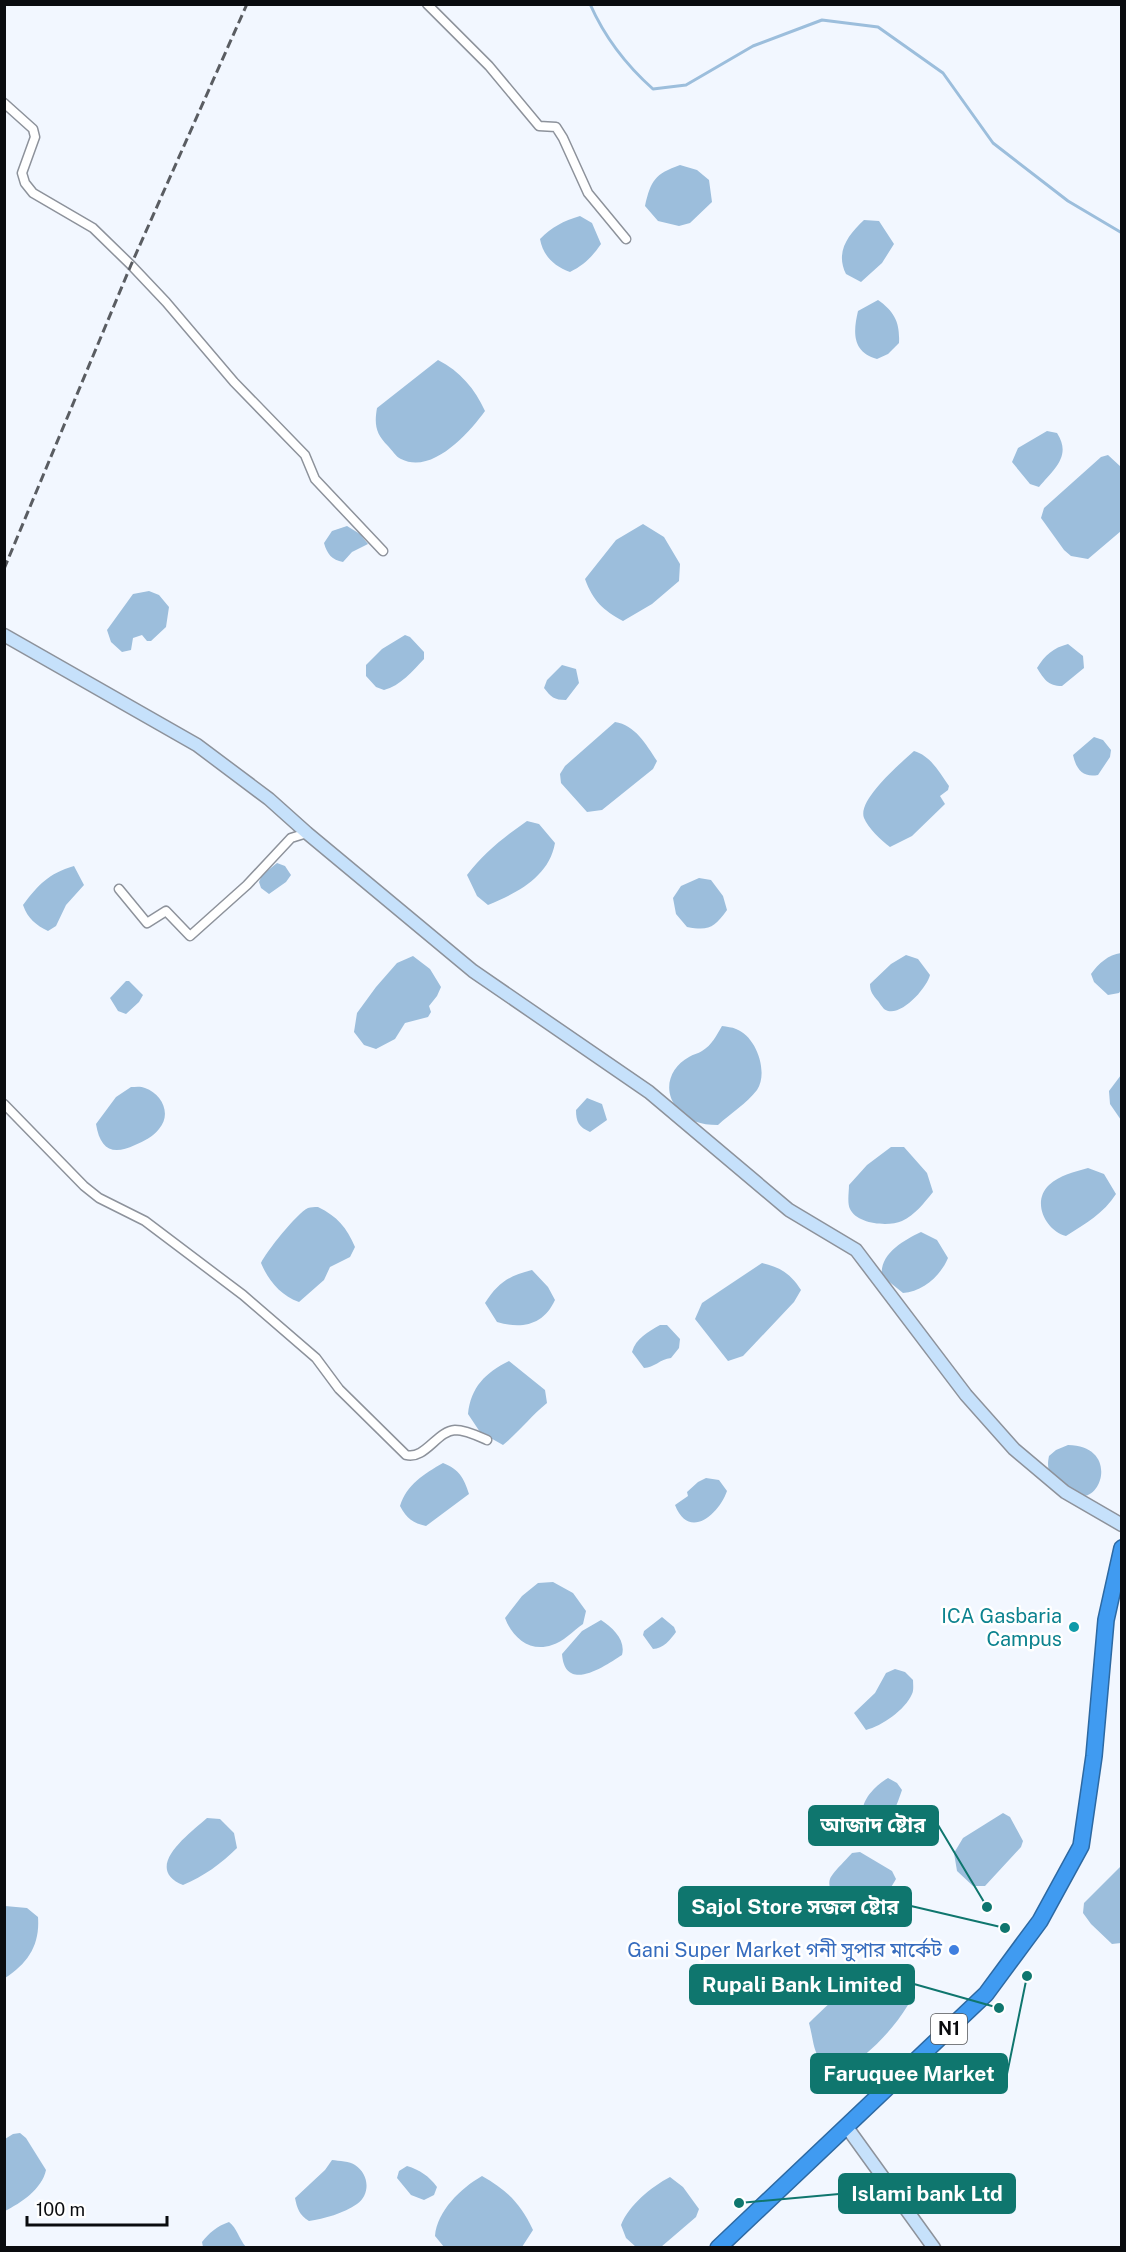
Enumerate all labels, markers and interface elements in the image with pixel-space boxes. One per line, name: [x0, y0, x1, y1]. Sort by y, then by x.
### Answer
place label: ICA Gasbaria Campus: [941, 1604, 1062, 1651]
marker: ICA Gasbaria Campus: [1067, 1620, 1081, 1634]
callout: আজাদ ষ্টোর: [809, 1806, 938, 1845]
text: আজাদ ষ্টোর: [819, 1812, 926, 1837]
callout: Sajol Store সজল ষ্টোর: [679, 1887, 911, 1926]
text: Sajol Store সজল ষ্টোর: [691, 1894, 899, 1919]
place label: Gani Super Market গনী সুপার মার্কেট: [627, 1937, 943, 1962]
marker: Gani Super Market গনী সুপার মার্কেট: [947, 1943, 961, 1957]
callout: Rupali Bank Limited: [690, 1965, 914, 2004]
text: Rupali Bank Limited: [702, 1972, 902, 1997]
road number: N1: [931, 2014, 967, 2044]
callout: Faruquee Market: [811, 2054, 1007, 2093]
text: Faruquee Market: [823, 2061, 995, 2086]
callout: Islami bank Ltd: [839, 2174, 1015, 2213]
text: Islami bank Ltd: [851, 2181, 1003, 2206]
scale bar: [27, 2189, 166, 2227]
text: 100 m: [36, 2199, 85, 2220]

